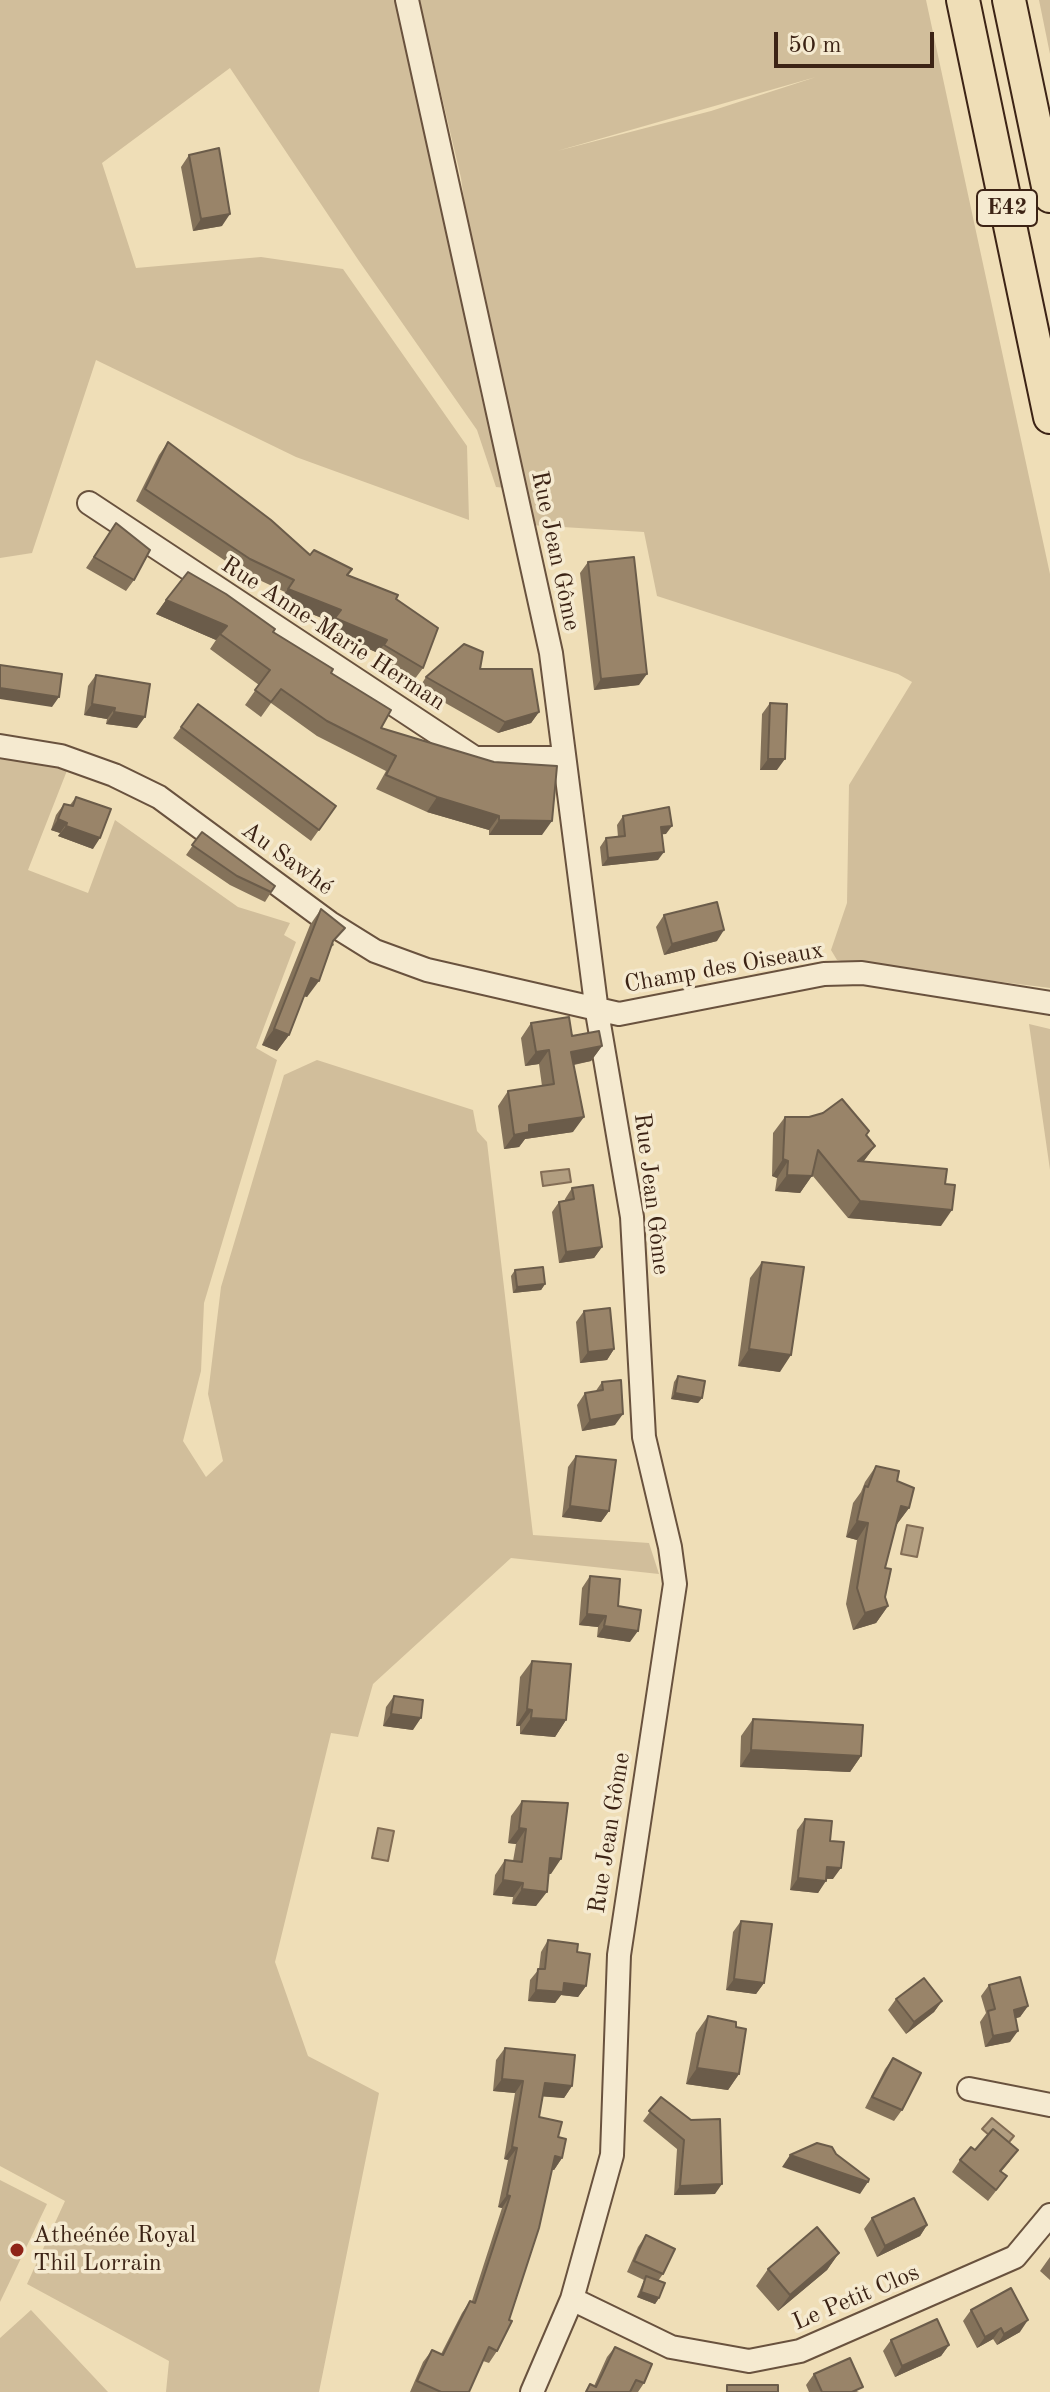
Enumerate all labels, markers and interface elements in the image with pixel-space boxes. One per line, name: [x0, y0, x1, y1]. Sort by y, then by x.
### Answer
scale bar: [778, 16, 938, 66]
text: 50 m: [788, 34, 842, 58]
road number: E42: [977, 190, 1037, 226]
street label: Rue Jean Gôme: [524, 468, 586, 634]
street label: Rue Anne-Marie Herman: [215, 551, 451, 717]
street label: Au Sawhé: [235, 816, 339, 902]
street label: Champ des Oiseaux: [622, 936, 826, 1000]
street label: Rue Jean Gôme: [627, 1112, 675, 1276]
street label: Rue Jean Gôme: [583, 1750, 637, 1916]
place label: Atheénée Royal Thil Lorrain: [33, 2222, 196, 2278]
marker: Atheénée Royal Thil Lorrain: [8, 2241, 26, 2259]
street label: Le Petit Clos: [788, 2258, 924, 2338]

